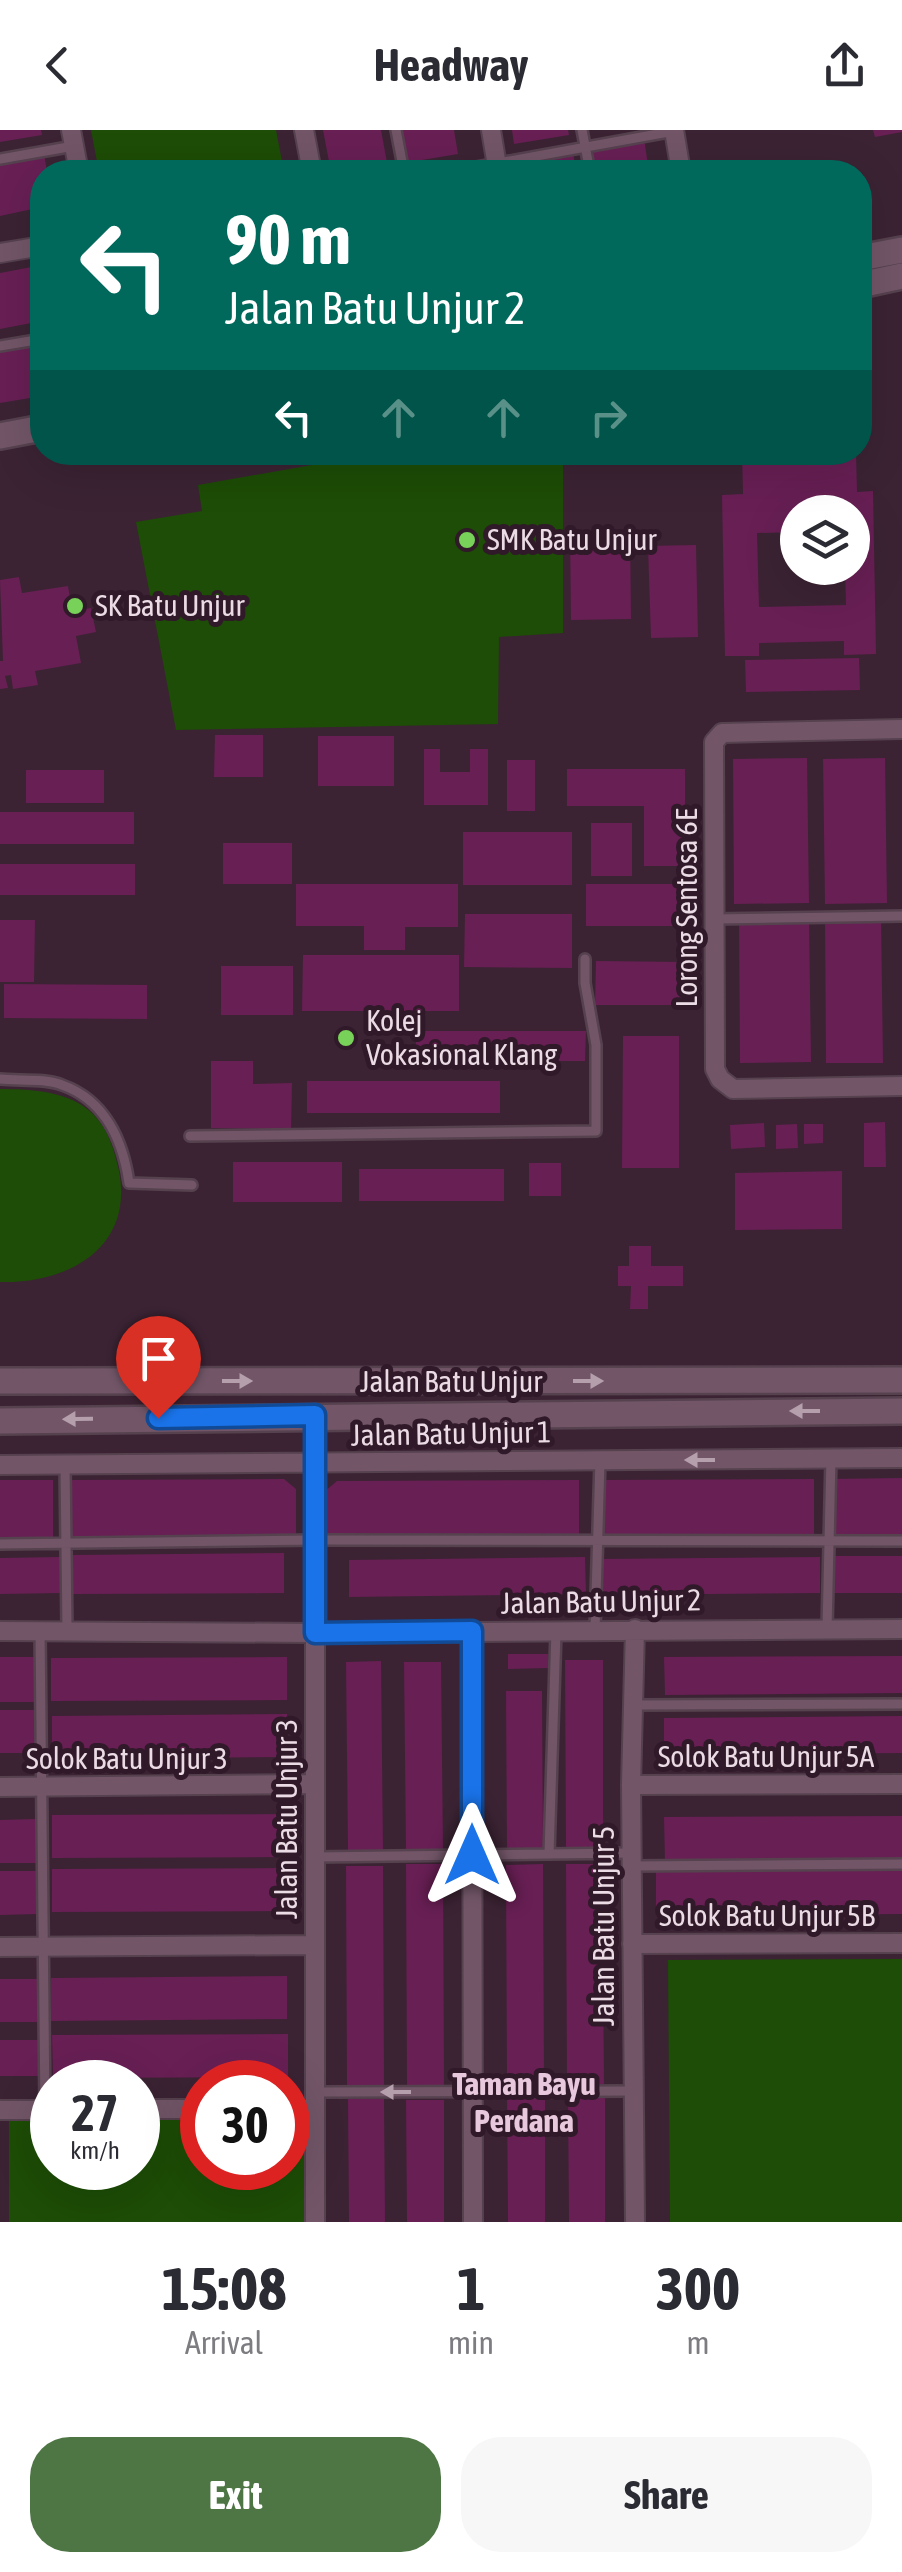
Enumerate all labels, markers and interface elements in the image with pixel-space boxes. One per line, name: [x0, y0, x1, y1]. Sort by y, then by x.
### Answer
icon: back: [30, 38, 85, 93]
icon: share: [817, 38, 872, 93]
text: Headway: [374, 39, 528, 91]
text: 90 m: [225, 199, 351, 279]
icon: left: [60, 200, 190, 330]
text: Jalan Batu Unjur 2: [225, 282, 525, 334]
icon: left: [266, 390, 321, 445]
icon: ahead: [371, 390, 426, 445]
icon: ahead: [476, 390, 531, 445]
icon: right: [581, 390, 636, 445]
map controls: [780, 495, 870, 585]
button: layers: [780, 495, 870, 585]
place label: SMK Batu Unjur: [487, 522, 658, 556]
marker: SMK Batu Unjur: [456, 529, 478, 551]
place label: SK Batu Unjur: [95, 588, 245, 622]
marker: SK Batu Unjur: [64, 595, 86, 617]
street label: Lorong Sentosa 6E: [669, 808, 703, 1007]
place label: Kolej Vokasional Klang: [366, 1003, 557, 1071]
marker: Kolej Vokasional Klang: [335, 1027, 357, 1049]
pin: [116, 1316, 201, 1419]
icon: arrive: [131, 1331, 186, 1386]
street label: Jalan Batu Unjur: [360, 1364, 543, 1398]
one-way arrow: [222, 1373, 254, 1389]
one-way arrow: [573, 1373, 605, 1389]
one-way arrow: [788, 1404, 820, 1420]
one-way arrow: [61, 1412, 93, 1428]
street label: Jalan Batu Unjur 1: [351, 1414, 551, 1452]
one-way arrow: [683, 1452, 715, 1468]
street label: Jalan Batu Unjur 2: [501, 1582, 701, 1620]
street label: Jalan Batu Unjur 3: [269, 1719, 303, 1919]
street label: Solok Batu Unjur 5A: [658, 1739, 875, 1773]
street label: Solok Batu Unjur 3: [26, 1741, 228, 1775]
position arrow: [420, 1803, 524, 1907]
street label: Jalan Batu Unjur 5: [586, 1826, 620, 2026]
street label: Solok Batu Unjur 5B: [659, 1898, 875, 1932]
speed limit sign: 30: [180, 2060, 310, 2190]
district label: Taman Bayu Perdana: [452, 2065, 596, 2139]
text: 27: [71, 2084, 118, 2142]
one-way arrow: [379, 2084, 411, 2100]
text: km/h: [70, 2136, 120, 2164]
text: 15:08: [162, 2254, 286, 2323]
text: 1: [457, 2254, 485, 2323]
text: 300: [656, 2254, 740, 2323]
text: Arrival: [185, 2324, 263, 2361]
text: min: [448, 2324, 494, 2361]
text: m: [686, 2324, 710, 2361]
button: Exit: [30, 2437, 441, 2552]
button: Share: [461, 2437, 872, 2552]

